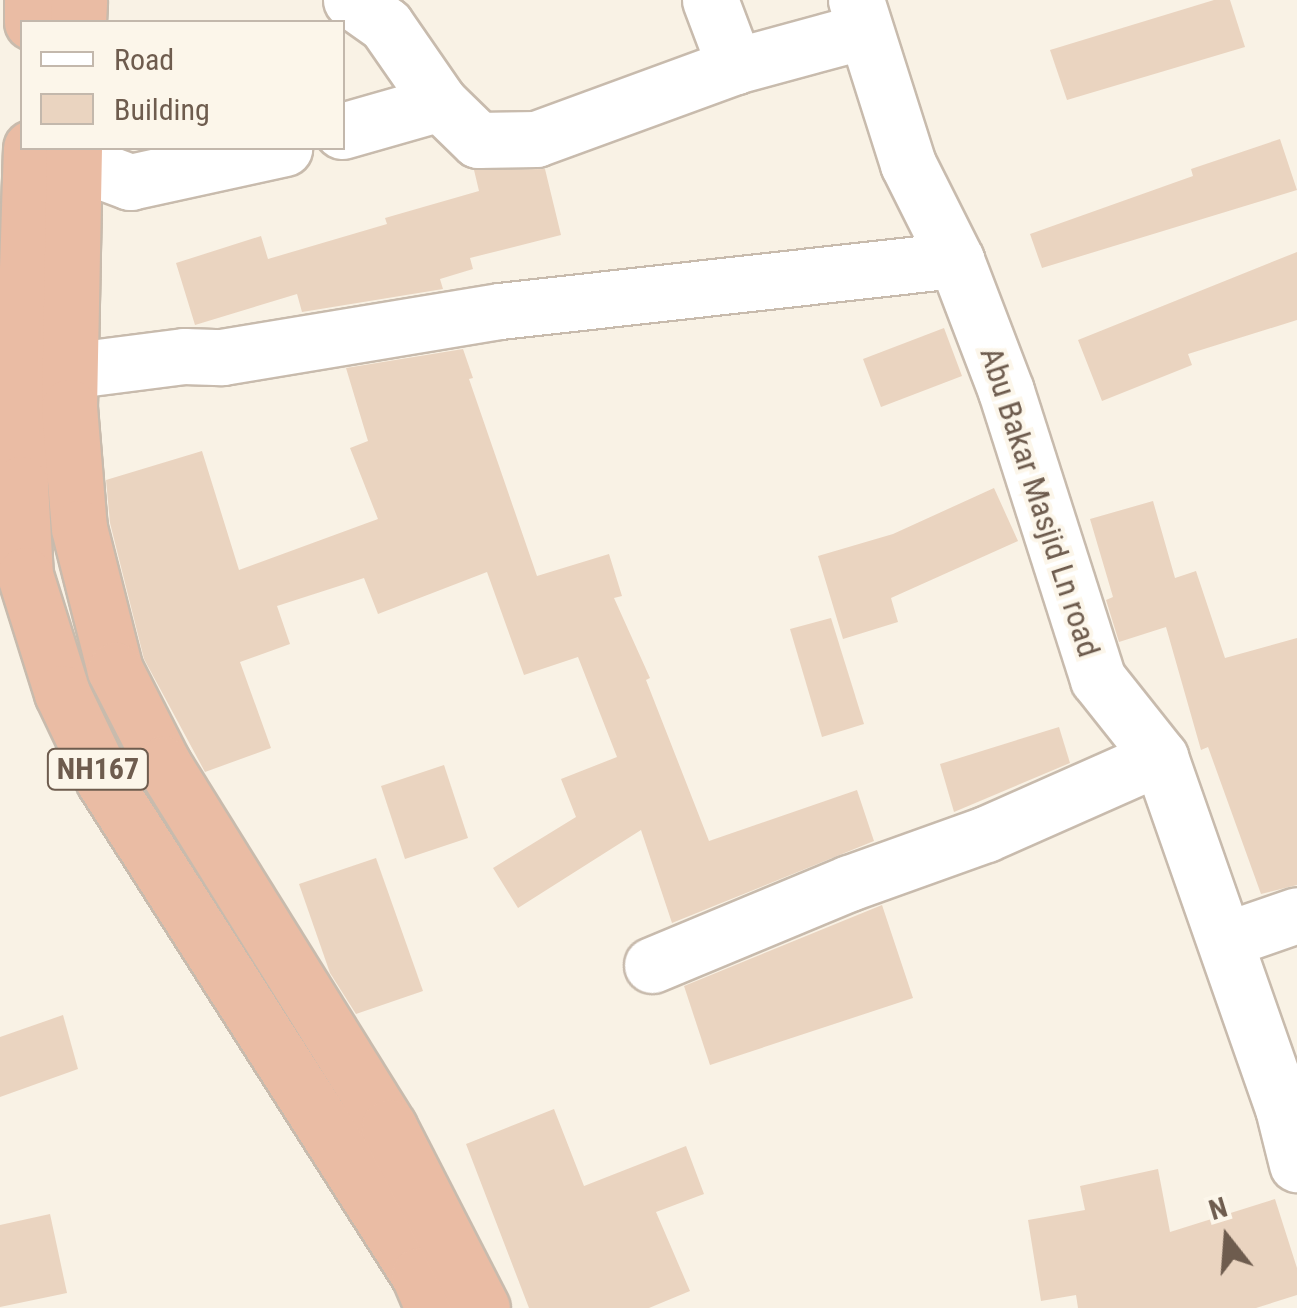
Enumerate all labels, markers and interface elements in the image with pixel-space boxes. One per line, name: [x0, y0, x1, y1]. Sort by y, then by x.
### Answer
legend: [20, 20, 345, 150]
text: Road: [114, 42, 174, 77]
text: Building: [114, 92, 210, 127]
street label: Abu Bakar Masjid Ln road: [972, 342, 1108, 662]
road number: NH167: [46, 744, 150, 794]
north arrow: [1177, 1188, 1277, 1288]
text: N: [1205, 1191, 1231, 1227]

